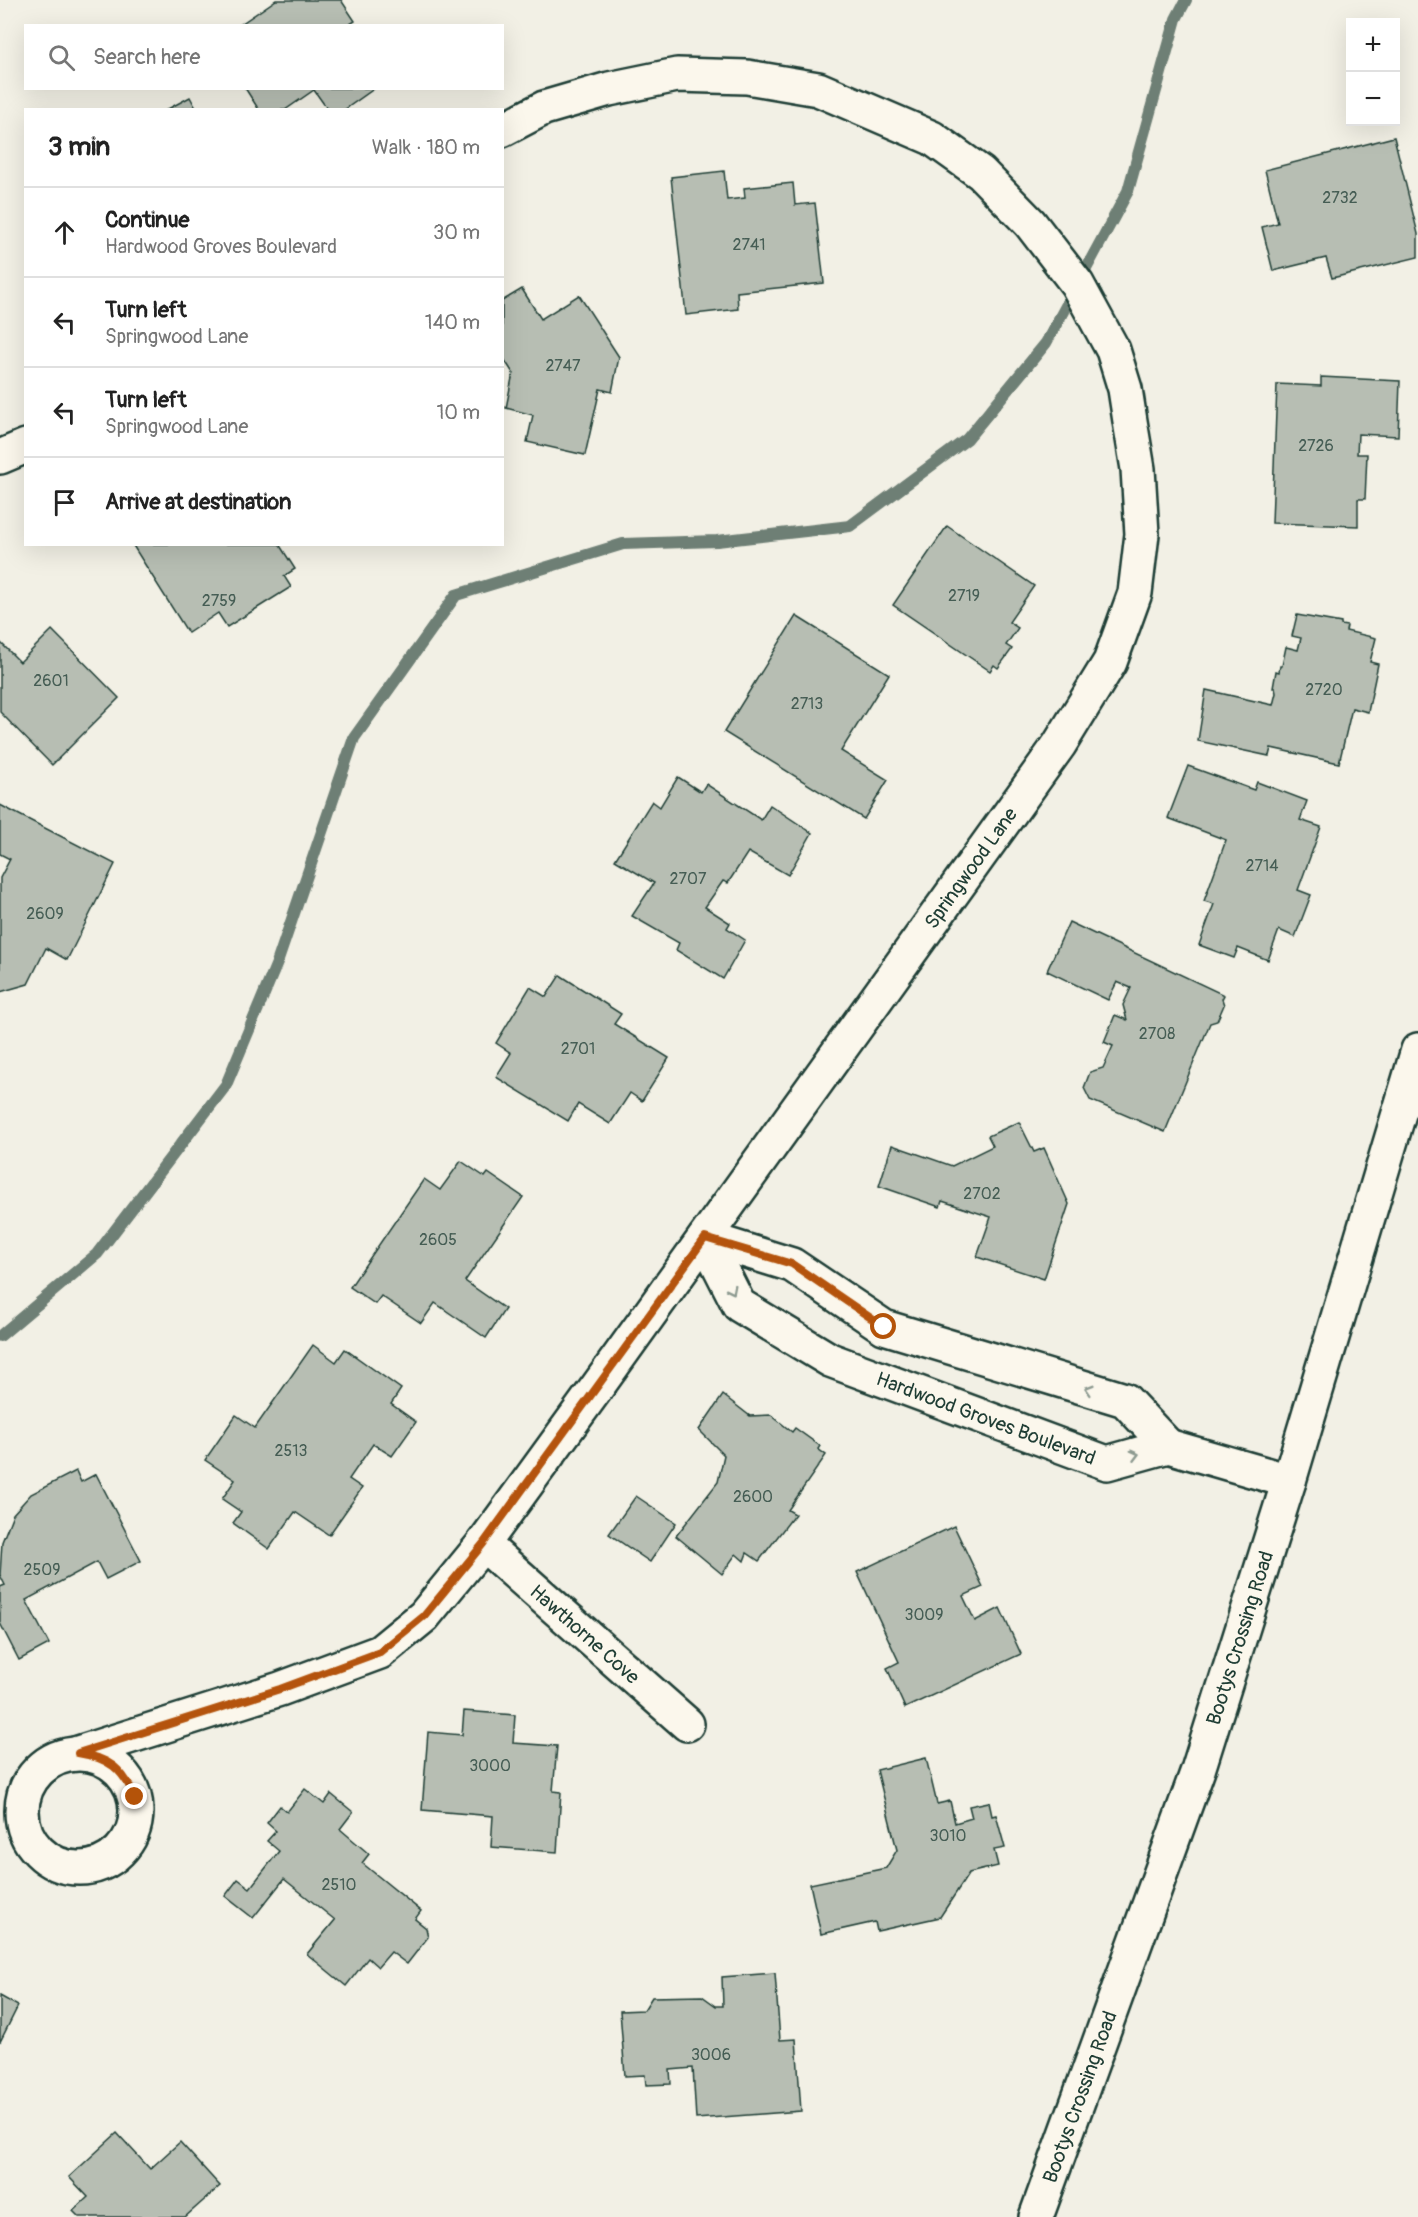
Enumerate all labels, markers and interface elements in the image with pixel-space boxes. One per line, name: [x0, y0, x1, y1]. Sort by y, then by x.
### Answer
map controls: [1346, 18, 1400, 126]
button: +: [1346, 18, 1400, 72]
search box: [24, 24, 504, 90]
icon: search: [45, 41, 78, 74]
text: Search here: [93, 43, 200, 71]
button: −: [1346, 72, 1400, 126]
text: 3 min: [48, 131, 110, 163]
text: Walk · 180 m: [372, 135, 480, 160]
house number: 2732: [1322, 188, 1358, 208]
text: Continue: [105, 206, 189, 234]
icon: ahead: [48, 216, 81, 249]
text: 30 m: [433, 220, 480, 245]
text: Hardwood Groves Boulevard: [105, 234, 337, 259]
house number: 2741: [733, 235, 765, 255]
text: Turn left: [105, 296, 187, 324]
icon: left: [48, 306, 81, 339]
text: 140 m: [425, 310, 480, 335]
text: Springwood Lane: [105, 324, 248, 349]
house number: 2747: [545, 356, 581, 376]
text: Turn left: [105, 386, 187, 414]
icon: left: [48, 396, 81, 429]
text: 10 m: [436, 400, 480, 425]
text: Springwood Lane: [105, 414, 248, 439]
house number: 2726: [1298, 436, 1334, 456]
icon: arrive: [48, 486, 81, 519]
text: Arrive at destination: [105, 488, 291, 516]
house number: 2719: [948, 586, 980, 606]
house number: 2759: [202, 591, 236, 611]
house number: 2601: [33, 671, 69, 691]
house number: 2720: [1305, 680, 1343, 700]
house number: 2713: [791, 694, 823, 714]
street label: Springwood Lane: [919, 803, 1023, 934]
house number: 2714: [1246, 856, 1278, 876]
house number: 2707: [670, 869, 707, 889]
house number: 2609: [26, 904, 64, 924]
house number: 2708: [1139, 1024, 1175, 1044]
house number: 2701: [561, 1039, 595, 1059]
house number: 2702: [963, 1184, 1001, 1204]
house number: 2605: [419, 1230, 457, 1250]
one-way arrow: [725, 1284, 736, 1295]
route start: [870, 1313, 896, 1339]
street label: Hardwood Groves Boulevard: [873, 1366, 1099, 1471]
one-way arrow: [1084, 1384, 1095, 1396]
house number: 2513: [275, 1441, 307, 1461]
one-way arrow: [1129, 1450, 1140, 1462]
house number: 2600: [733, 1487, 773, 1507]
street label: Bootys Crossing Road: [1201, 1548, 1279, 1728]
house number: 2509: [24, 1560, 60, 1580]
street label: Hawthorne Cove: [525, 1579, 645, 1690]
house number: 3009: [904, 1605, 944, 1625]
house number: 3000: [469, 1756, 511, 1776]
route end: [121, 1783, 147, 1809]
house number: 3010: [929, 1826, 967, 1846]
house number: 2510: [322, 1875, 356, 1895]
street label: Bootys Crossing Road: [1037, 2007, 1123, 2186]
house number: 3006: [691, 2045, 731, 2065]

